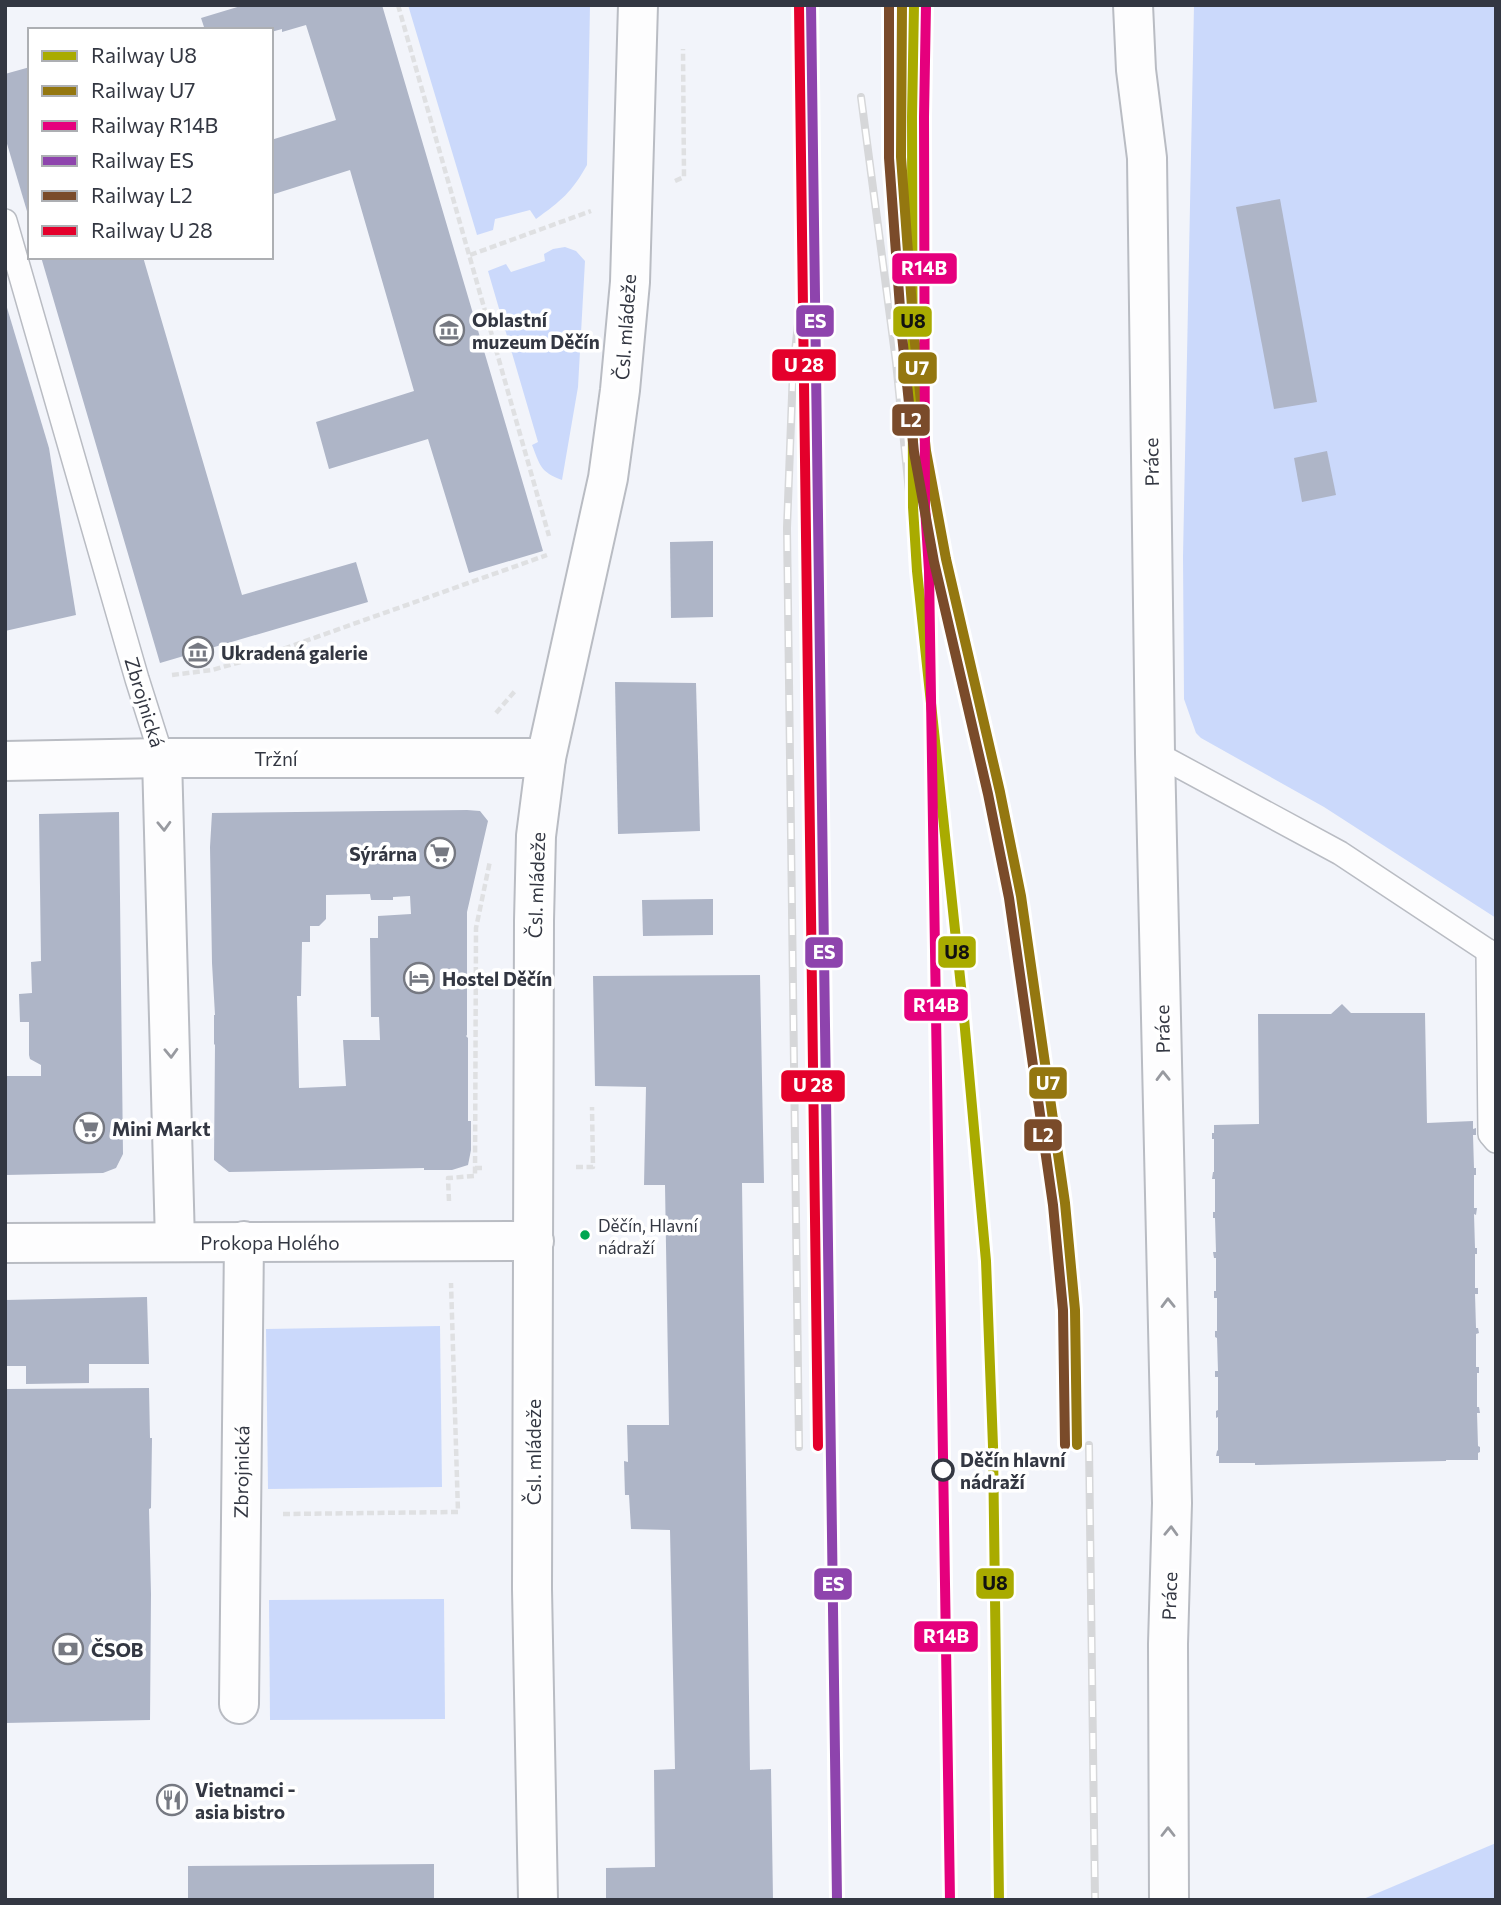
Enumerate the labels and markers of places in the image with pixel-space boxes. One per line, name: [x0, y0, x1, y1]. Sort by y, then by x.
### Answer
place label: Oblastní muzeum Děčín: [472, 308, 600, 353]
museum icon: Oblastní muzeum Děčín: [432, 313, 466, 347]
museum icon: Ukradená galerie: [181, 635, 215, 669]
place label: Ukradená galerie: [221, 641, 368, 664]
supermarket icon: Sýrárna: [423, 836, 457, 870]
place label: Sýrárna: [349, 842, 417, 865]
hotel icon: Hostel Děčín: [402, 961, 436, 995]
place label: Hostel Děčín: [442, 967, 552, 990]
supermarket icon: Mini Markt: [72, 1111, 106, 1145]
place label: Mini Markt: [112, 1117, 210, 1140]
place label: Děčín, Hlavní nádraží: [598, 1215, 698, 1258]
marker: Děčín, Hlavní nádraží: [578, 1228, 592, 1242]
place label: Děčín hlavní nádraží: [960, 1448, 1067, 1493]
marker: Děčín hlavní nádraží: [932, 1459, 954, 1481]
bank icon: ČSOB: [51, 1632, 85, 1666]
place label: ČSOB: [91, 1638, 143, 1661]
place label: Vietnamci - asia bistro: [195, 1778, 296, 1823]
restaurant icon: Vietnamci - asia bistro: [155, 1783, 189, 1817]

